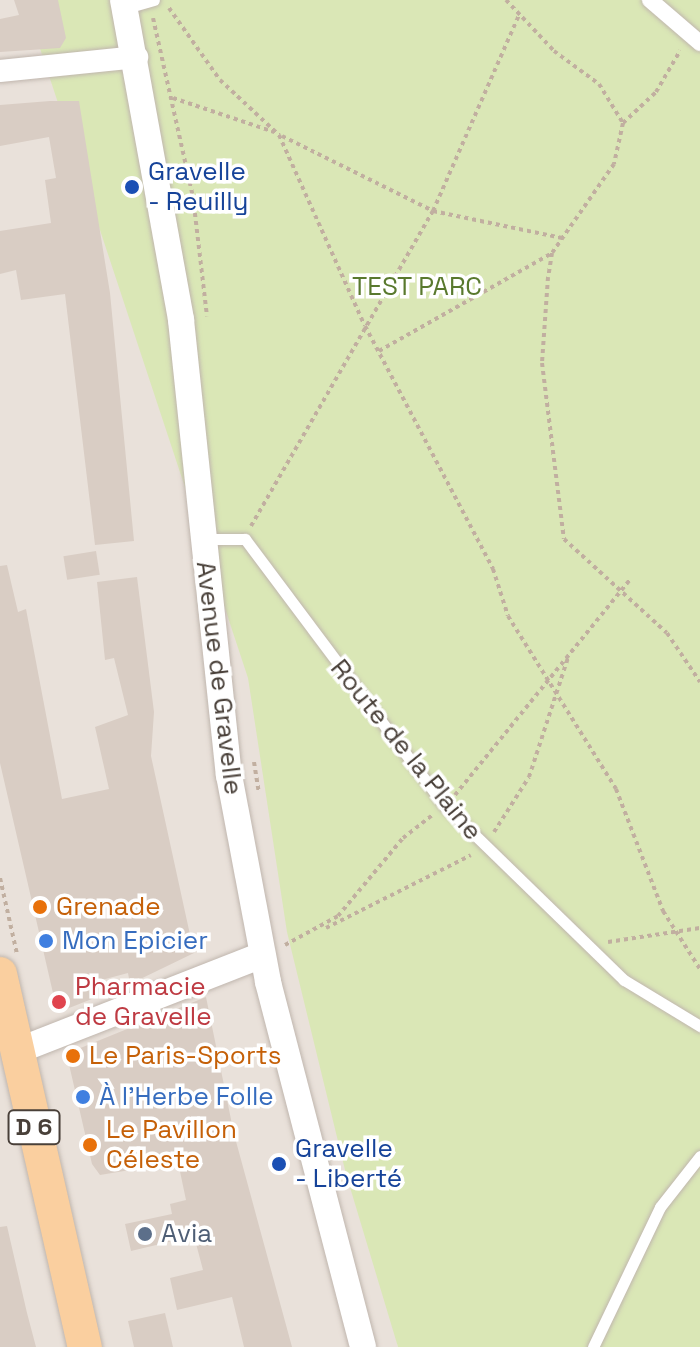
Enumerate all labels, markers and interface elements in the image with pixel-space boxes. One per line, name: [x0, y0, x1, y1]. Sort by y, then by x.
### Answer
place label: Gravelle - Reuilly: [148, 156, 249, 218]
marker: Gravelle - Reuilly: [123, 178, 141, 196]
park label: TEST PARC: [352, 271, 482, 303]
street label: Avenue de Gravelle: [189, 559, 249, 797]
street label: Route de la Plaine: [324, 653, 488, 847]
place label: Grenade: [56, 891, 161, 923]
marker: Grenade: [31, 898, 49, 916]
place label: Mon Epicier: [62, 925, 208, 957]
marker: Mon Epicier: [37, 932, 55, 950]
place label: Pharmacie de Gravelle: [75, 971, 212, 1032]
marker: Pharmacie de Gravelle: [50, 993, 68, 1011]
place label: Le Paris-Sports: [89, 1040, 281, 1072]
marker: Le Paris-Sports: [64, 1047, 82, 1065]
place label: À l'Herbe Folle: [99, 1081, 274, 1113]
marker: À l'Herbe Folle: [74, 1088, 92, 1106]
road number: D 6: [6, 1107, 62, 1147]
place label: Le Pavillon Céleste: [106, 1114, 237, 1176]
place label: Gravelle - Liberté: [295, 1133, 403, 1194]
marker: Le Pavillon Céleste: [81, 1136, 99, 1154]
marker: Gravelle - Liberté: [270, 1155, 288, 1173]
place label: Avia: [161, 1218, 212, 1250]
marker: Avia: [136, 1225, 154, 1243]

